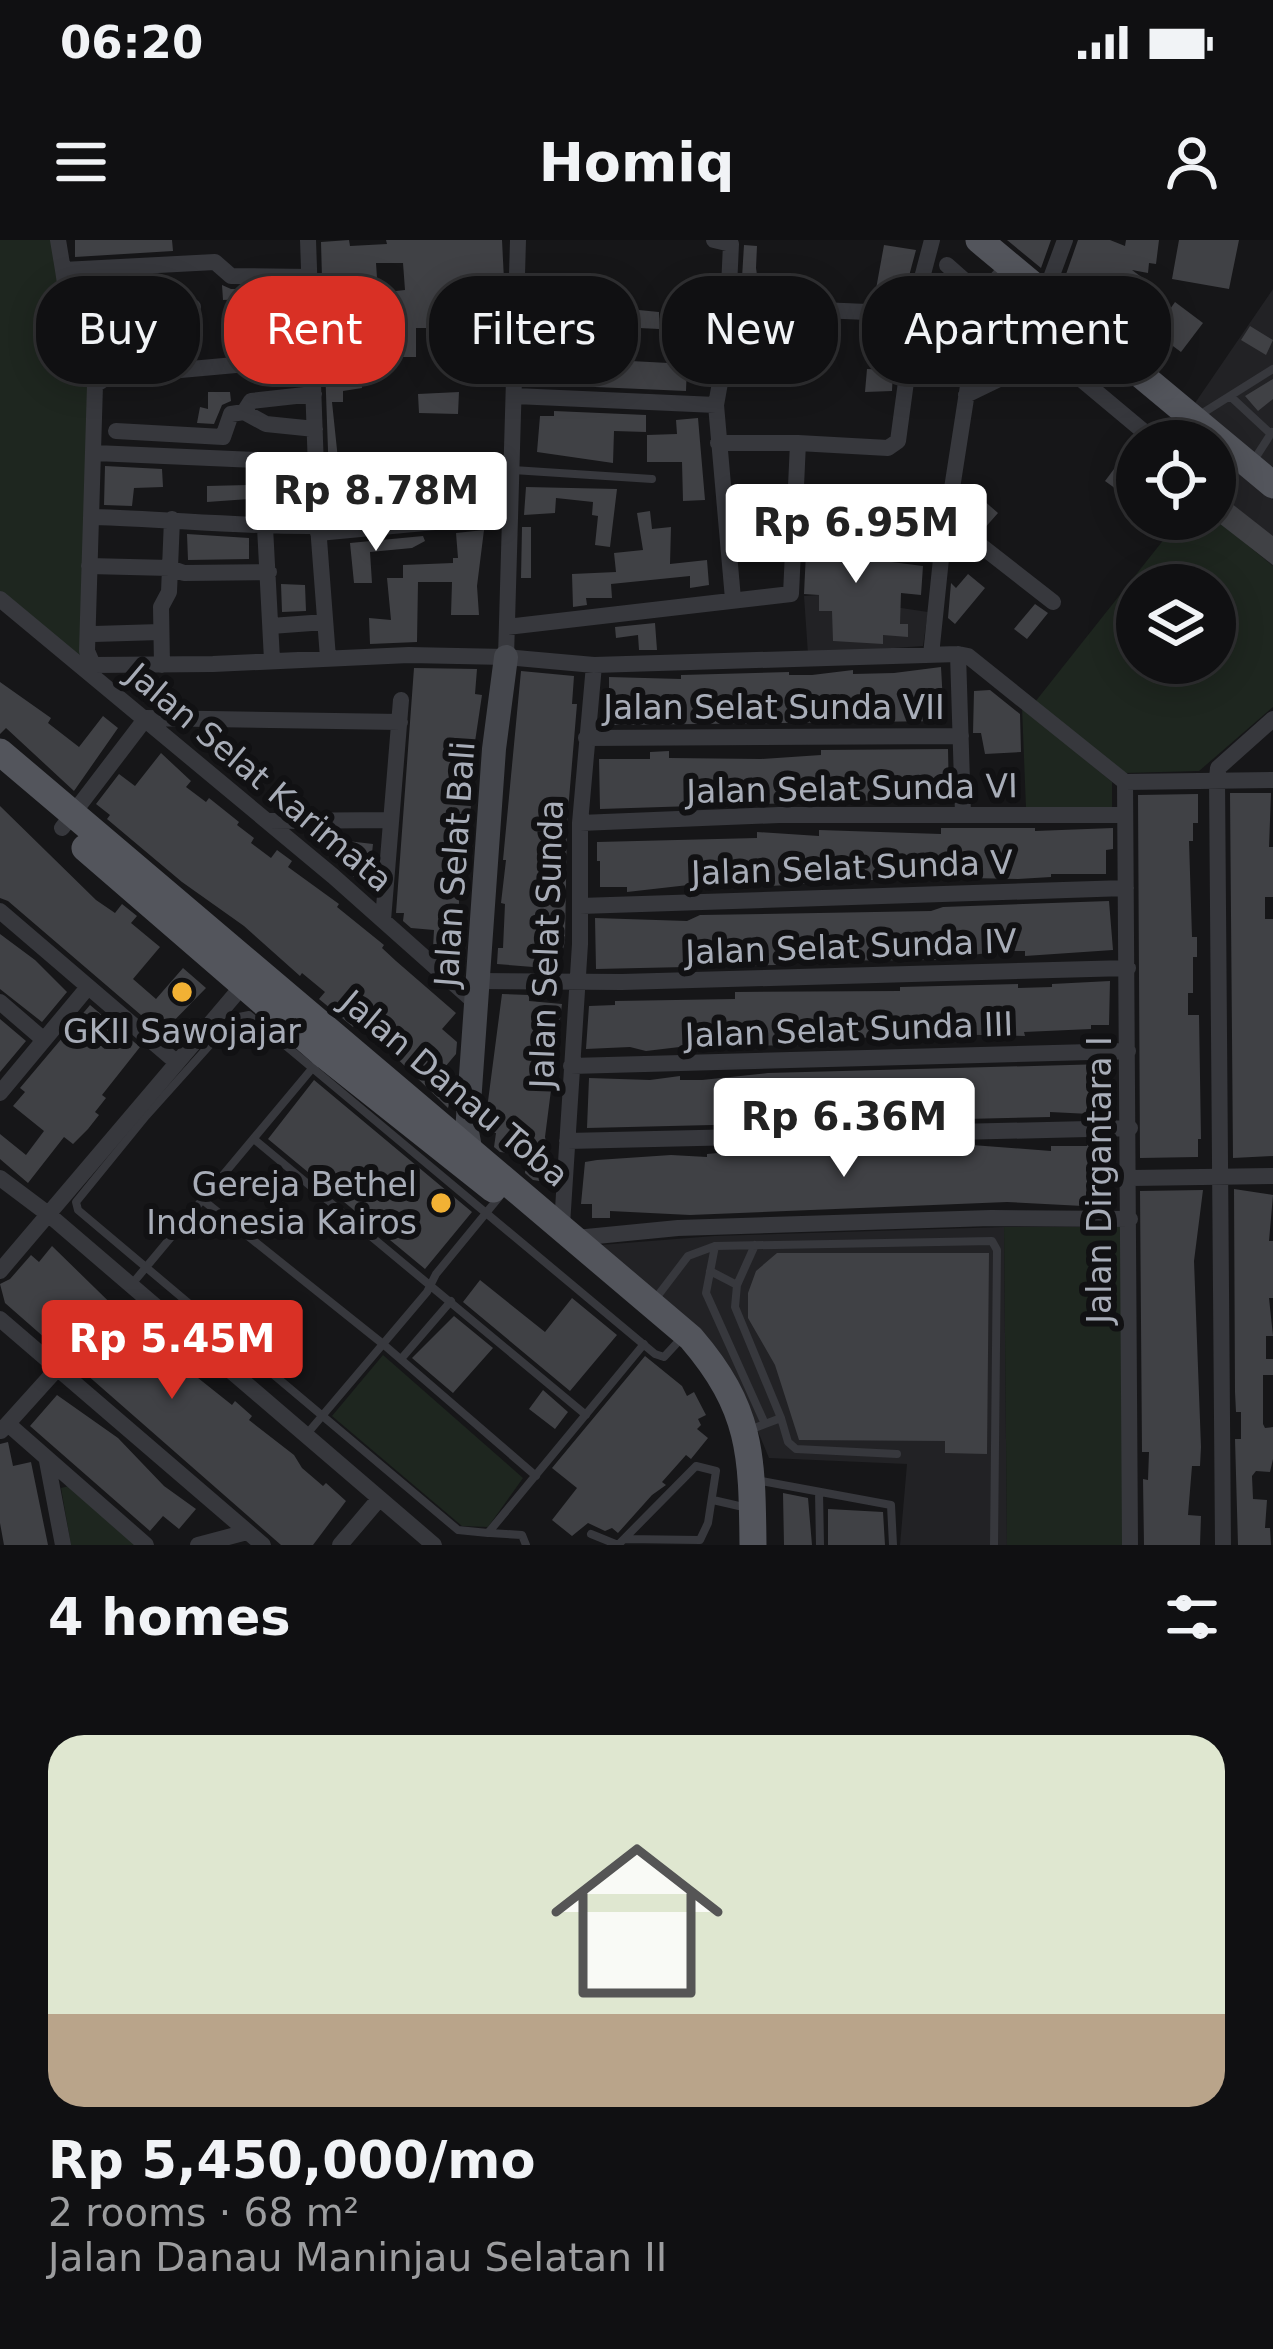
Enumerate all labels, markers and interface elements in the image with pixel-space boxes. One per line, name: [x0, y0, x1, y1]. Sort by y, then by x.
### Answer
text: 06:20: [60, 16, 203, 69]
icon: menu: [48, 129, 114, 195]
icon: person: [1159, 129, 1225, 195]
text: Homiq: [539, 131, 734, 194]
chip: Buy: [36, 276, 200, 384]
chip: Rent: [224, 276, 405, 384]
chip: Filters: [429, 276, 638, 384]
chip: New: [662, 276, 838, 384]
chip: Apartment: [862, 276, 1171, 384]
map controls: [1116, 420, 1236, 684]
button: locate: [1116, 420, 1236, 540]
pin: Rp 8.78M: [252, 452, 500, 554]
text: Rp 8.78M: [273, 468, 479, 513]
pin: Rp 6.95M: [732, 484, 980, 586]
text: Rp 6.95M: [753, 500, 959, 545]
button: layers: [1116, 564, 1236, 684]
street label: Jalan Selat Karimata: [118, 654, 400, 900]
street label: Jalan Selat Sunda VII: [601, 688, 945, 727]
street label: Jalan Selat Bali: [426, 740, 483, 990]
street label: Jalan Selat Sunda VI: [684, 766, 1018, 811]
street label: Jalan Selat Sunda: [522, 799, 571, 1091]
street label: Jalan Selat Sunda V: [689, 842, 1014, 893]
street label: Jalan Selat Sunda IV: [683, 921, 1018, 972]
marker: GKII Sawojajar: [169, 979, 195, 1005]
street label: Jalan Danau Toba: [332, 981, 576, 1195]
street label: Jalan Selat Sunda III: [682, 1004, 1014, 1055]
place label: GKII Sawojajar: [63, 1012, 301, 1051]
street label: Jalan Dirgantara I: [1080, 1036, 1119, 1326]
pin: Rp 6.36M: [720, 1078, 968, 1180]
text: Rp 6.36M: [741, 1094, 947, 1139]
place label: Gereja Bethel Indonesia Kairos: [146, 1165, 417, 1242]
marker: Gereja Bethel Indonesia Kairos: [428, 1190, 454, 1216]
pin: Rp 5.45M: [48, 1300, 296, 1402]
text: Rp 5.45M: [69, 1316, 275, 1361]
icon: filters: [1159, 1584, 1225, 1650]
text: 4 homes: [48, 1588, 291, 1647]
icon: home: [529, 1813, 745, 2029]
text: Rp 5,450,000/mo: [48, 2131, 536, 2190]
text: 2 rooms · 68 m²: [48, 2190, 359, 2235]
text: Jalan Danau Maninjau Selatan II: [48, 2235, 667, 2280]

